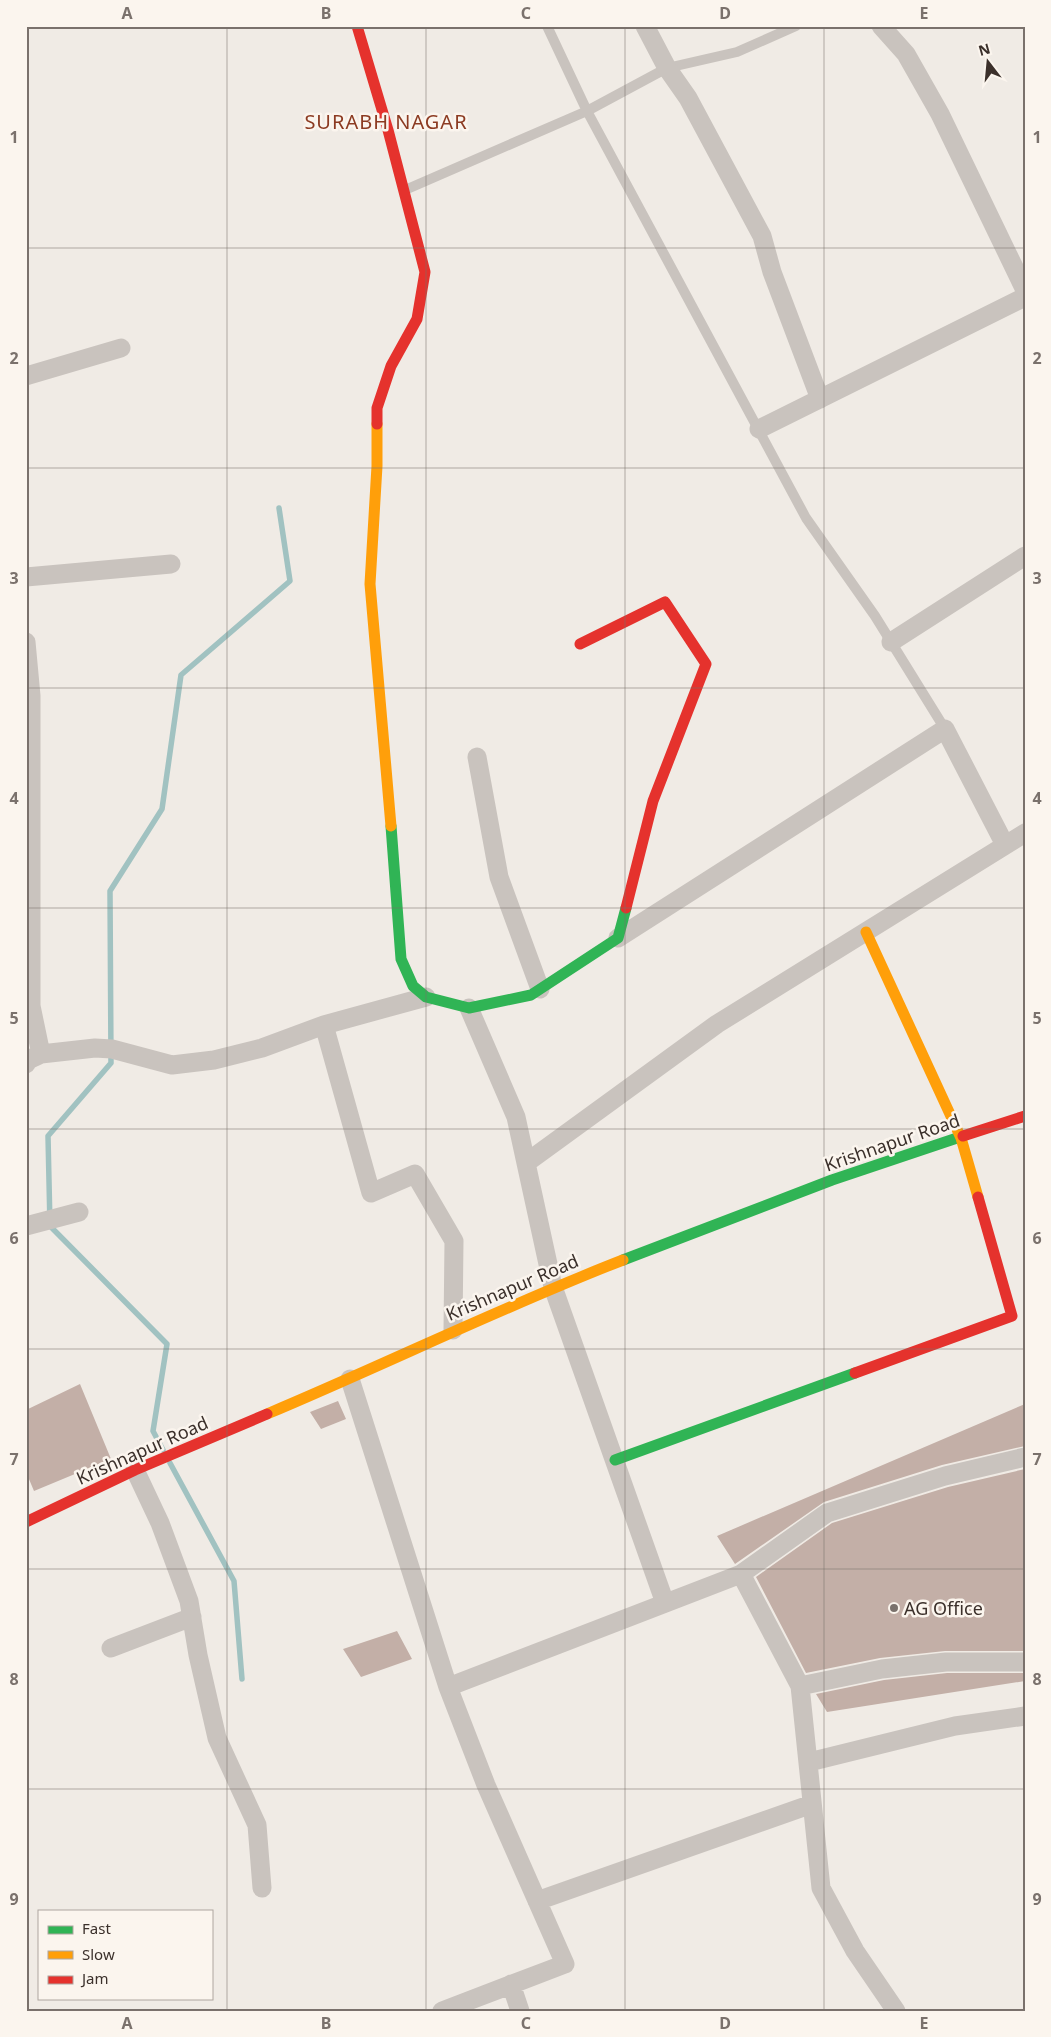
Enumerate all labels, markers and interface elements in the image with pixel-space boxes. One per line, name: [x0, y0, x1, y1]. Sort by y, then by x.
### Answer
text: A: [121, 2, 133, 24]
text: B: [321, 2, 331, 24]
text: C: [521, 2, 531, 24]
text: D: [719, 2, 731, 24]
text: E: [920, 2, 929, 24]
north arrow: [964, 38, 1014, 88]
text: N: [976, 38, 992, 60]
district label: SURABH NAGAR: [304, 108, 468, 135]
text: 1: [9, 126, 19, 148]
text: 1: [1032, 126, 1042, 148]
text: 2: [9, 347, 19, 369]
text: 2: [1032, 347, 1042, 369]
text: 3: [9, 567, 19, 589]
text: 3: [1032, 567, 1042, 589]
text: 4: [9, 787, 19, 809]
text: 4: [1032, 787, 1042, 809]
text: 5: [9, 1007, 19, 1029]
text: 5: [1032, 1007, 1042, 1029]
street label: Krishnapur Road: [821, 1108, 963, 1176]
text: 6: [9, 1227, 19, 1249]
text: 6: [1032, 1227, 1042, 1249]
street label: Krishnapur Road: [442, 1248, 582, 1326]
street label: Krishnapur Road: [72, 1410, 212, 1490]
text: 7: [9, 1448, 19, 1470]
text: 7: [1032, 1448, 1042, 1470]
place label: AG Office: [904, 1596, 983, 1620]
marker: AG Office: [888, 1602, 900, 1614]
text: 8: [9, 1668, 19, 1690]
text: 8: [1032, 1668, 1042, 1690]
text: 9: [9, 1888, 19, 1910]
text: 9: [1032, 1888, 1042, 1910]
legend: [38, 1910, 212, 2000]
text: Fast: [82, 1918, 111, 1938]
text: Slow: [82, 1944, 115, 1964]
text: Jam: [80, 1968, 109, 1988]
text: A: [121, 2012, 133, 2034]
text: B: [321, 2012, 331, 2034]
text: C: [521, 2012, 531, 2034]
text: D: [719, 2012, 731, 2034]
text: E: [920, 2012, 929, 2034]

